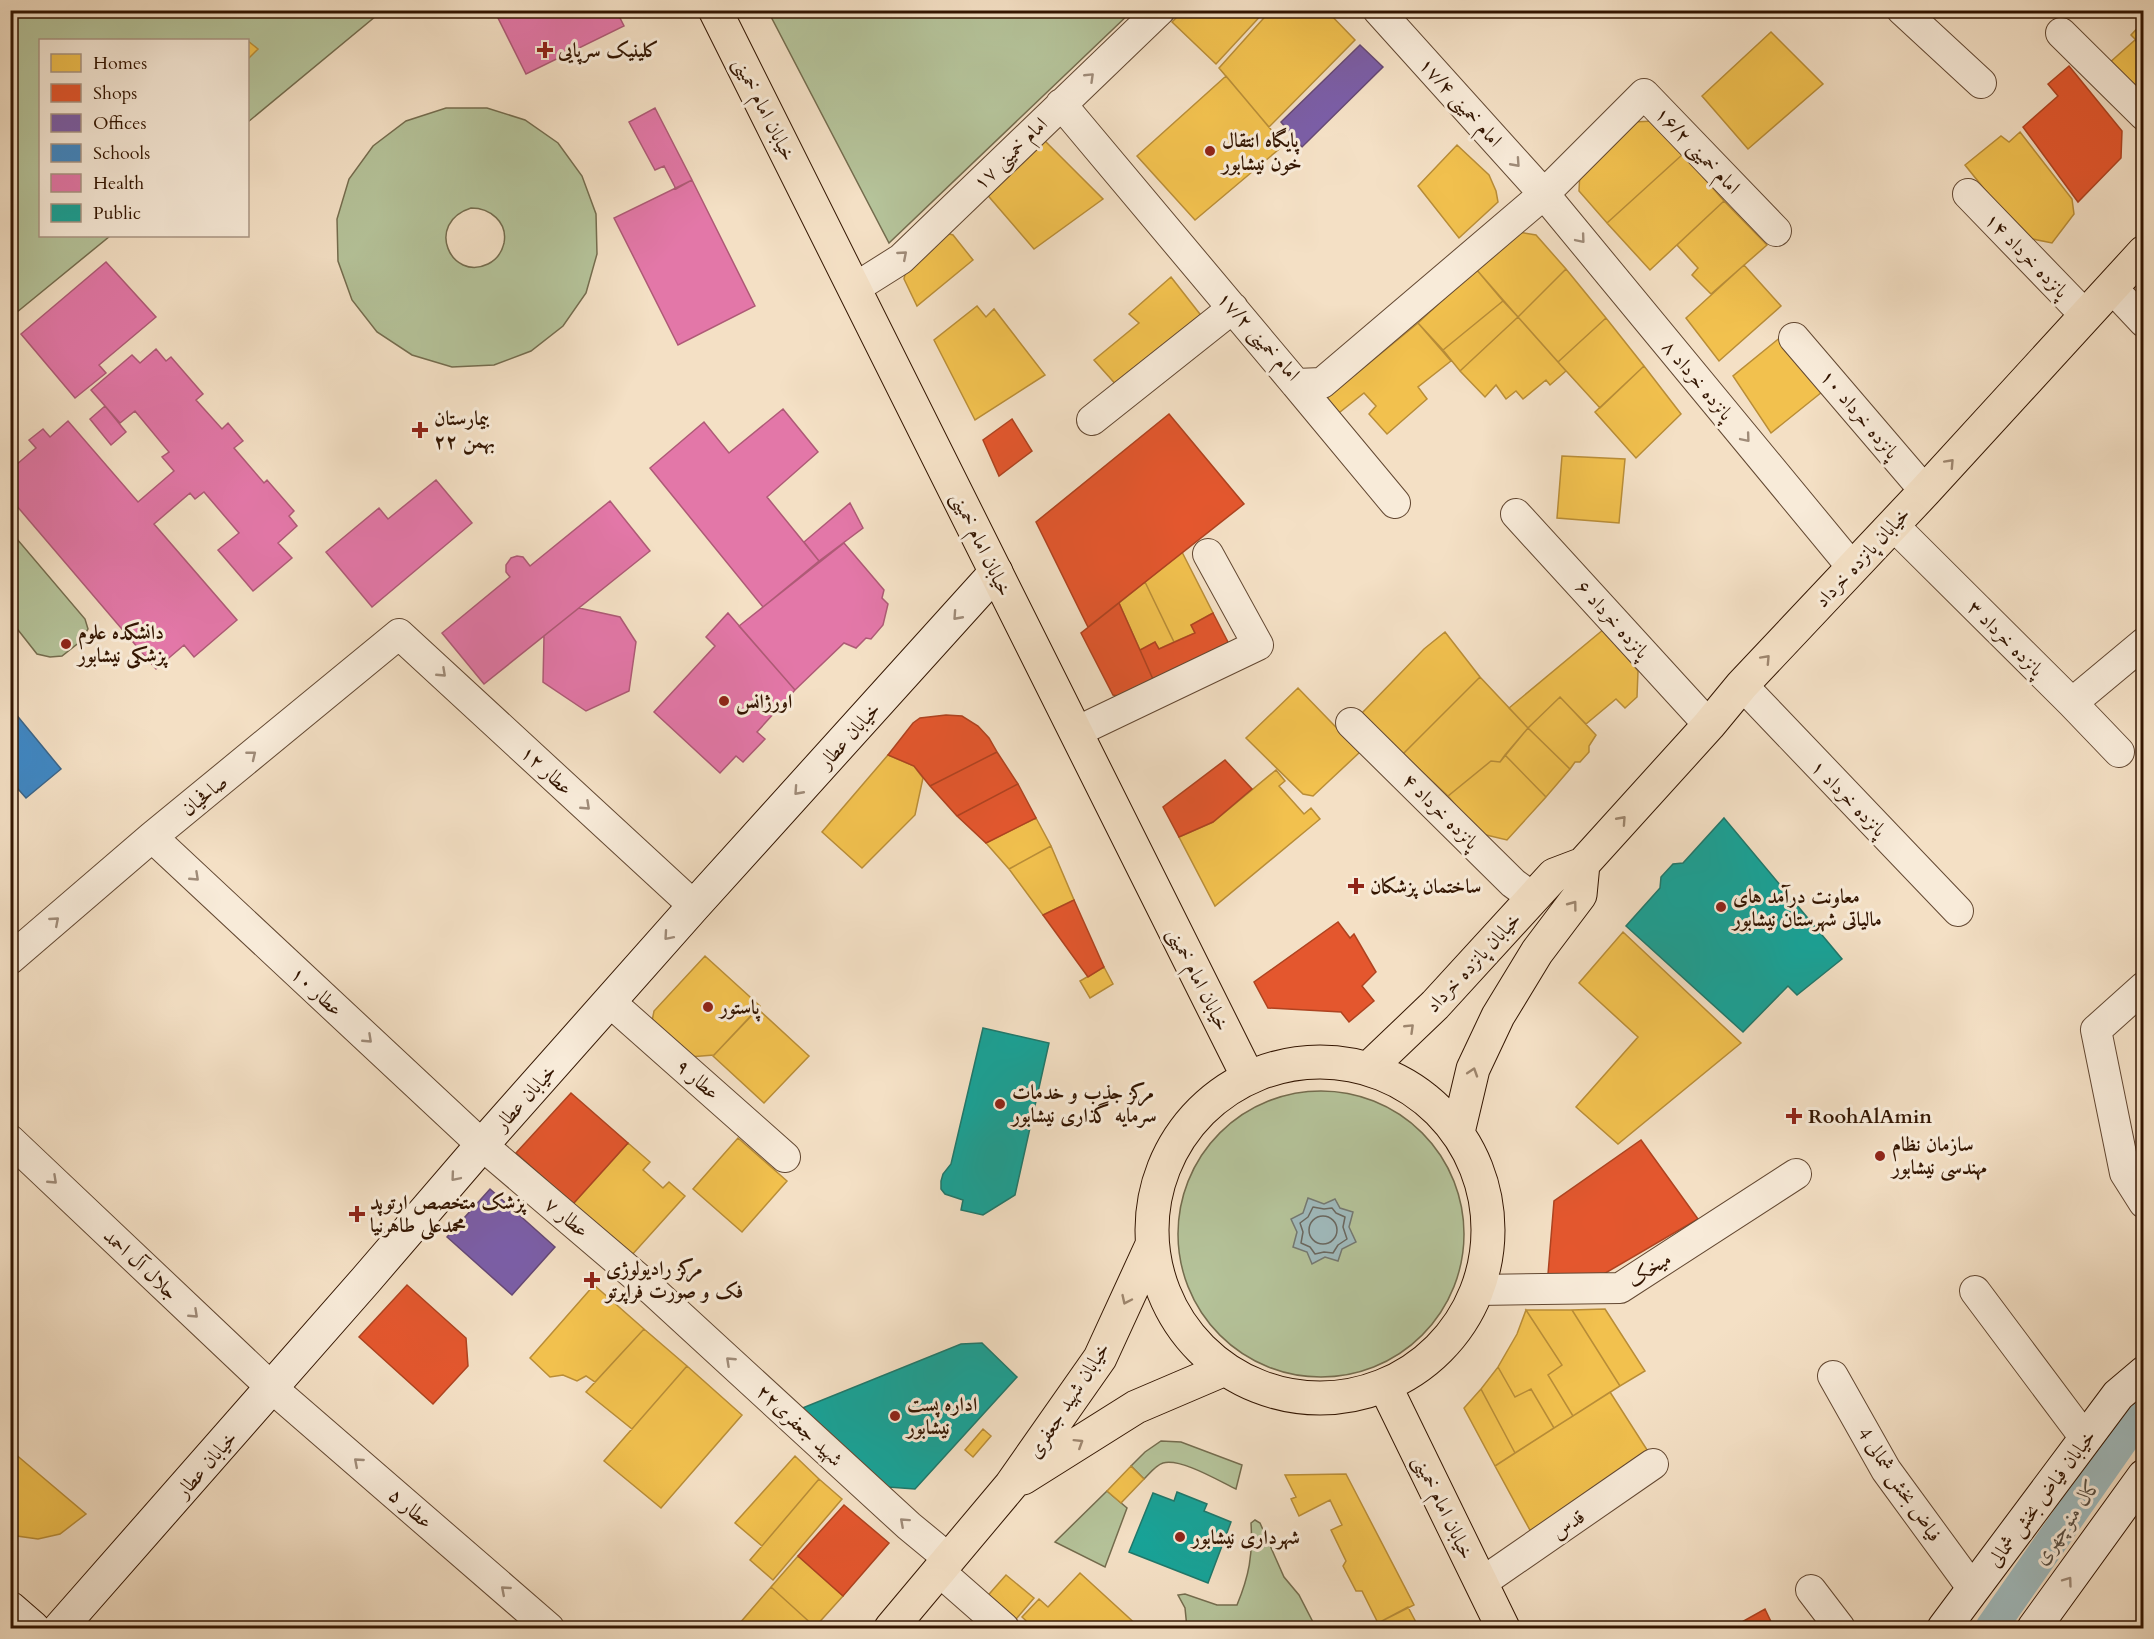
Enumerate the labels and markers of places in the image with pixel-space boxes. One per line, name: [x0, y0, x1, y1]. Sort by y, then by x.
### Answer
place label: کلینیک سرپایی: [557, 37, 659, 65]
marker: کلینیک سرپایی: [536, 41, 554, 59]
place label: پایگاه انتقال خون نیشابور: [1220, 127, 1302, 177]
marker: پایگاه انتقال خون نیشابور: [1203, 144, 1217, 158]
place label: بیمارستان ۲۲ بهمن: [434, 405, 495, 455]
marker: بیمارستان ۲۲ بهمن: [411, 421, 429, 439]
place label: دانشکده علوم پزشکی نیشابور: [76, 619, 169, 669]
marker: دانشکده علوم پزشکی نیشابور: [59, 637, 73, 651]
place label: اورژانس: [736, 688, 792, 715]
marker: اورژانس: [717, 694, 731, 708]
place label: ساختمان پزشکان: [1370, 873, 1481, 900]
marker: ساختمان پزشکان: [1347, 877, 1365, 895]
place label: معاونت درآمد های مالیاتی شهرستان نیشابور: [1731, 883, 1882, 933]
marker: معاونت درآمد های مالیاتی شهرستان نیشابور: [1714, 900, 1728, 914]
place label: پاستور: [718, 994, 761, 1022]
marker: پاستور: [701, 1000, 715, 1014]
place label: مرکز جذب و خدمات سرمایه گذاری نیشابور: [1010, 1079, 1157, 1129]
marker: مرکز جذب و خدمات سرمایه گذاری نیشابور: [993, 1097, 1007, 1111]
place label: RoohAlAmin: [1808, 1103, 1932, 1130]
marker: RoohAlAmin: [1785, 1107, 1803, 1125]
place label: سازمان نظام مهندسی نیشابور: [1890, 1131, 1987, 1182]
marker: سازمان نظام مهندسی نیشابور: [1873, 1149, 1887, 1163]
place label: پزشک متخصص ارتوپد محمدعلی طاهرنیا: [370, 1189, 527, 1241]
marker: پزشک متخصص ارتوپد محمدعلی طاهرنیا: [348, 1205, 366, 1223]
place label: مرکز رادیولوژی فک و صورت فراپرتو: [604, 1255, 744, 1305]
marker: مرکز رادیولوژی فک و صورت فراپرتو: [583, 1271, 601, 1289]
place label: اداره پست نیشابور: [905, 1391, 977, 1441]
marker: اداره پست نیشابور: [888, 1409, 902, 1423]
place label: شهرداری نیشابور: [1190, 1524, 1300, 1551]
marker: شهرداری نیشابور: [1173, 1530, 1187, 1544]

